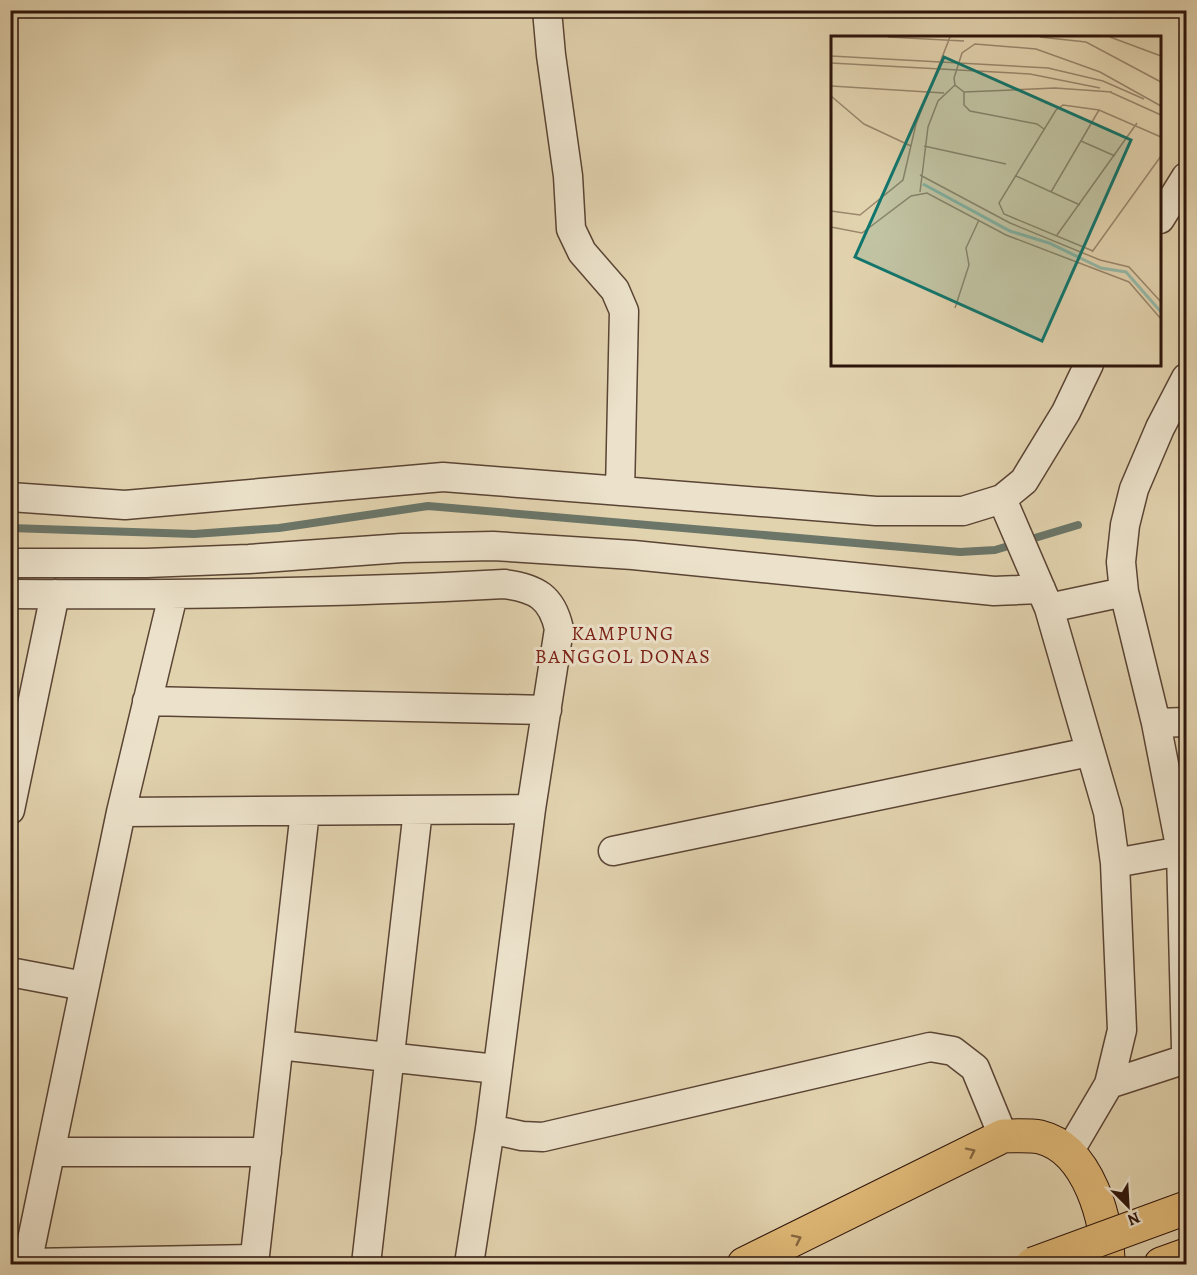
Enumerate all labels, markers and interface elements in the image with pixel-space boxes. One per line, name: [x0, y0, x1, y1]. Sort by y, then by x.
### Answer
inset map: [831, 36, 1161, 366]
district label: KAMPUNG BANGGOL DONAS: [535, 620, 711, 670]
one-way arrow: [965, 1148, 976, 1159]
north arrow: [1098, 1176, 1158, 1236]
text: N: [1124, 1206, 1143, 1231]
one-way arrow: [790, 1234, 801, 1246]

